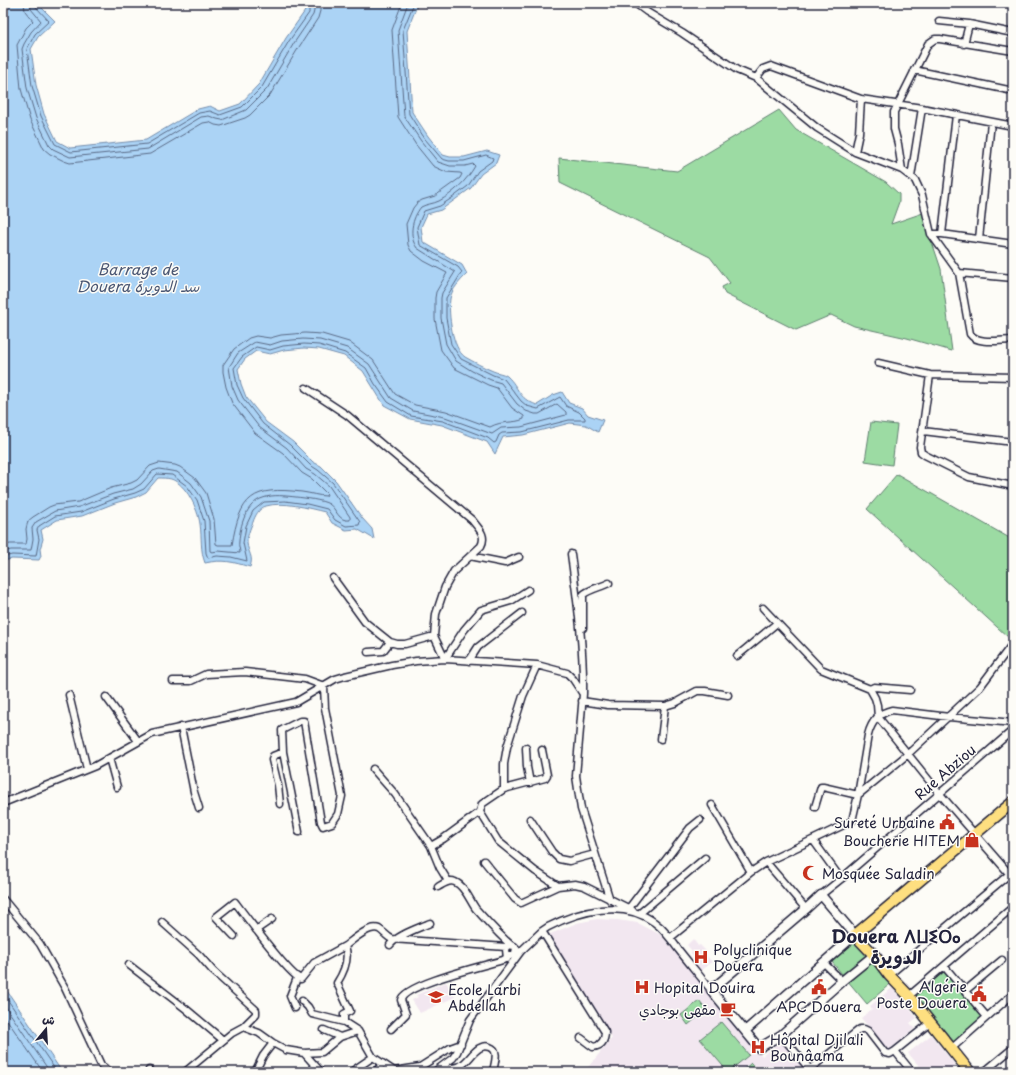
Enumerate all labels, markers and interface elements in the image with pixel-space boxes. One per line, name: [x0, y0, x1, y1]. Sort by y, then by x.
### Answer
water label: Barrage de Douera سد الدويرة: [77, 257, 200, 297]
street label: Rue Abziou: [910, 739, 980, 805]
place label: Sureté Urbaine: [834, 812, 935, 833]
public building icon: Sureté Urbaine: [938, 813, 956, 831]
place label: Boucherie HITEM: [843, 830, 960, 851]
shop icon: Boucherie HITEM: [963, 831, 981, 849]
place label: Mosquée Saladin: [822, 863, 935, 884]
mosque icon: Mosquée Saladin: [801, 864, 819, 882]
district label: Douera ⴷⵡⵉⵔⴰ الدويرة: [831, 922, 961, 970]
place label: Polyclinique Douera: [713, 939, 792, 976]
hospital icon: Polyclinique Douera: [692, 948, 710, 966]
place label: Algérie Poste Douera: [876, 976, 967, 1013]
place label: Hopital Douira: [654, 977, 755, 998]
hospital icon: Hopital Douira: [633, 978, 651, 996]
public building icon: APC Douera: [810, 978, 828, 996]
place label: Ecole Larbi Abdellah: [448, 979, 521, 1016]
public building icon: Algérie Poste Douera: [970, 985, 988, 1003]
school or university icon: Ecole Larbi Abdellah: [427, 988, 445, 1006]
place label: APC Douera: [776, 996, 862, 1017]
place label: مقهى بوجادي: [639, 999, 716, 1021]
cafe icon: مقهى بوجادي: [719, 1000, 737, 1018]
north arrow: [26, 1009, 66, 1049]
text: ش: [41, 1009, 58, 1029]
place label: Hôpital Djilali Bounâama: [770, 1029, 864, 1066]
hospital icon: Hôpital Djilali Bounâama: [749, 1038, 767, 1056]

